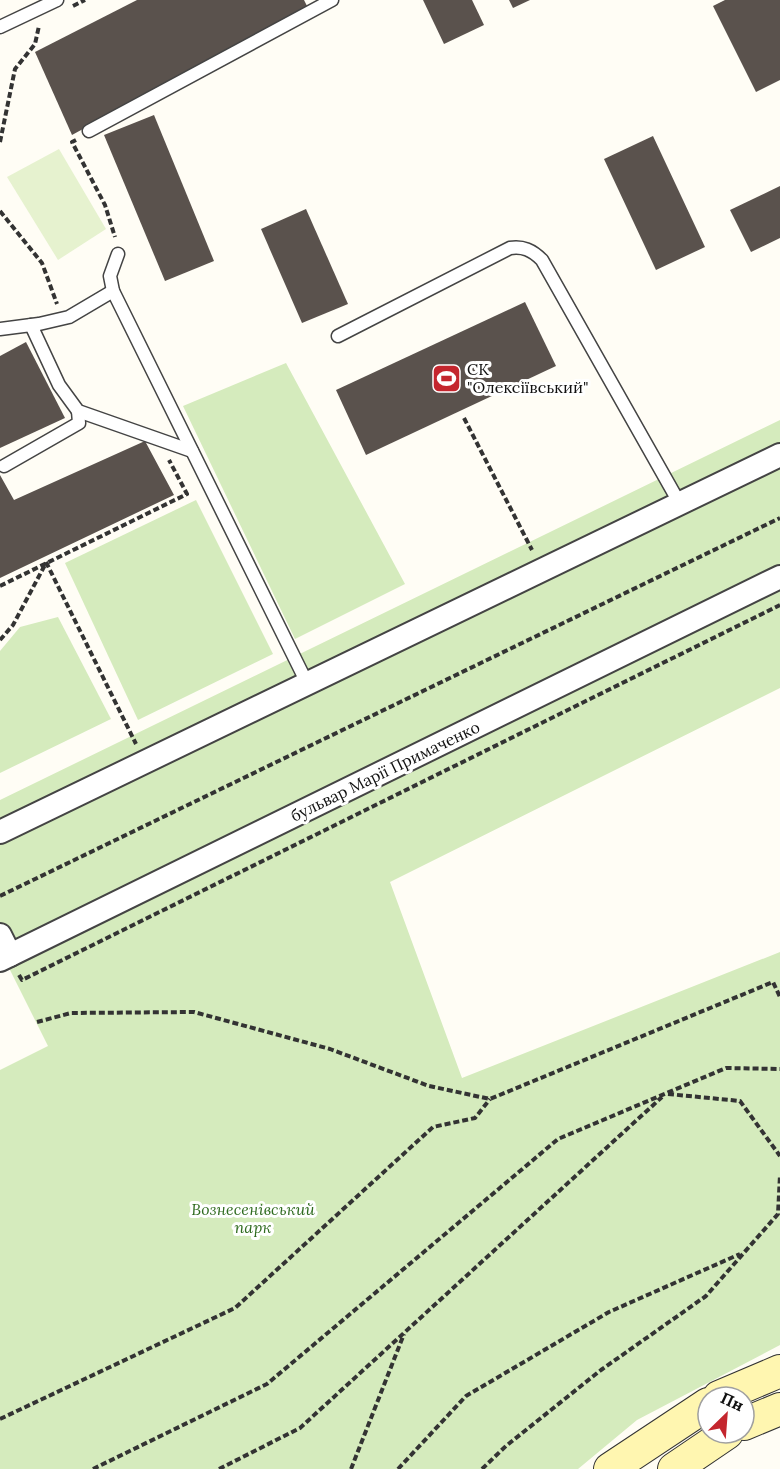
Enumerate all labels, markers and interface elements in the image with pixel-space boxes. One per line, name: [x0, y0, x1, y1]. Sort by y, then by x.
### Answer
place label: СК "Олексіївський": [467, 359, 589, 397]
sports icon: СК "Олексіївський": [430, 362, 462, 394]
street label: бульвар Марії Примаченко: [287, 716, 483, 826]
park label: Вознесенівський парк: [191, 1199, 315, 1237]
north arrow: [696, 1385, 756, 1445]
text: Пн: [718, 1387, 747, 1415]

